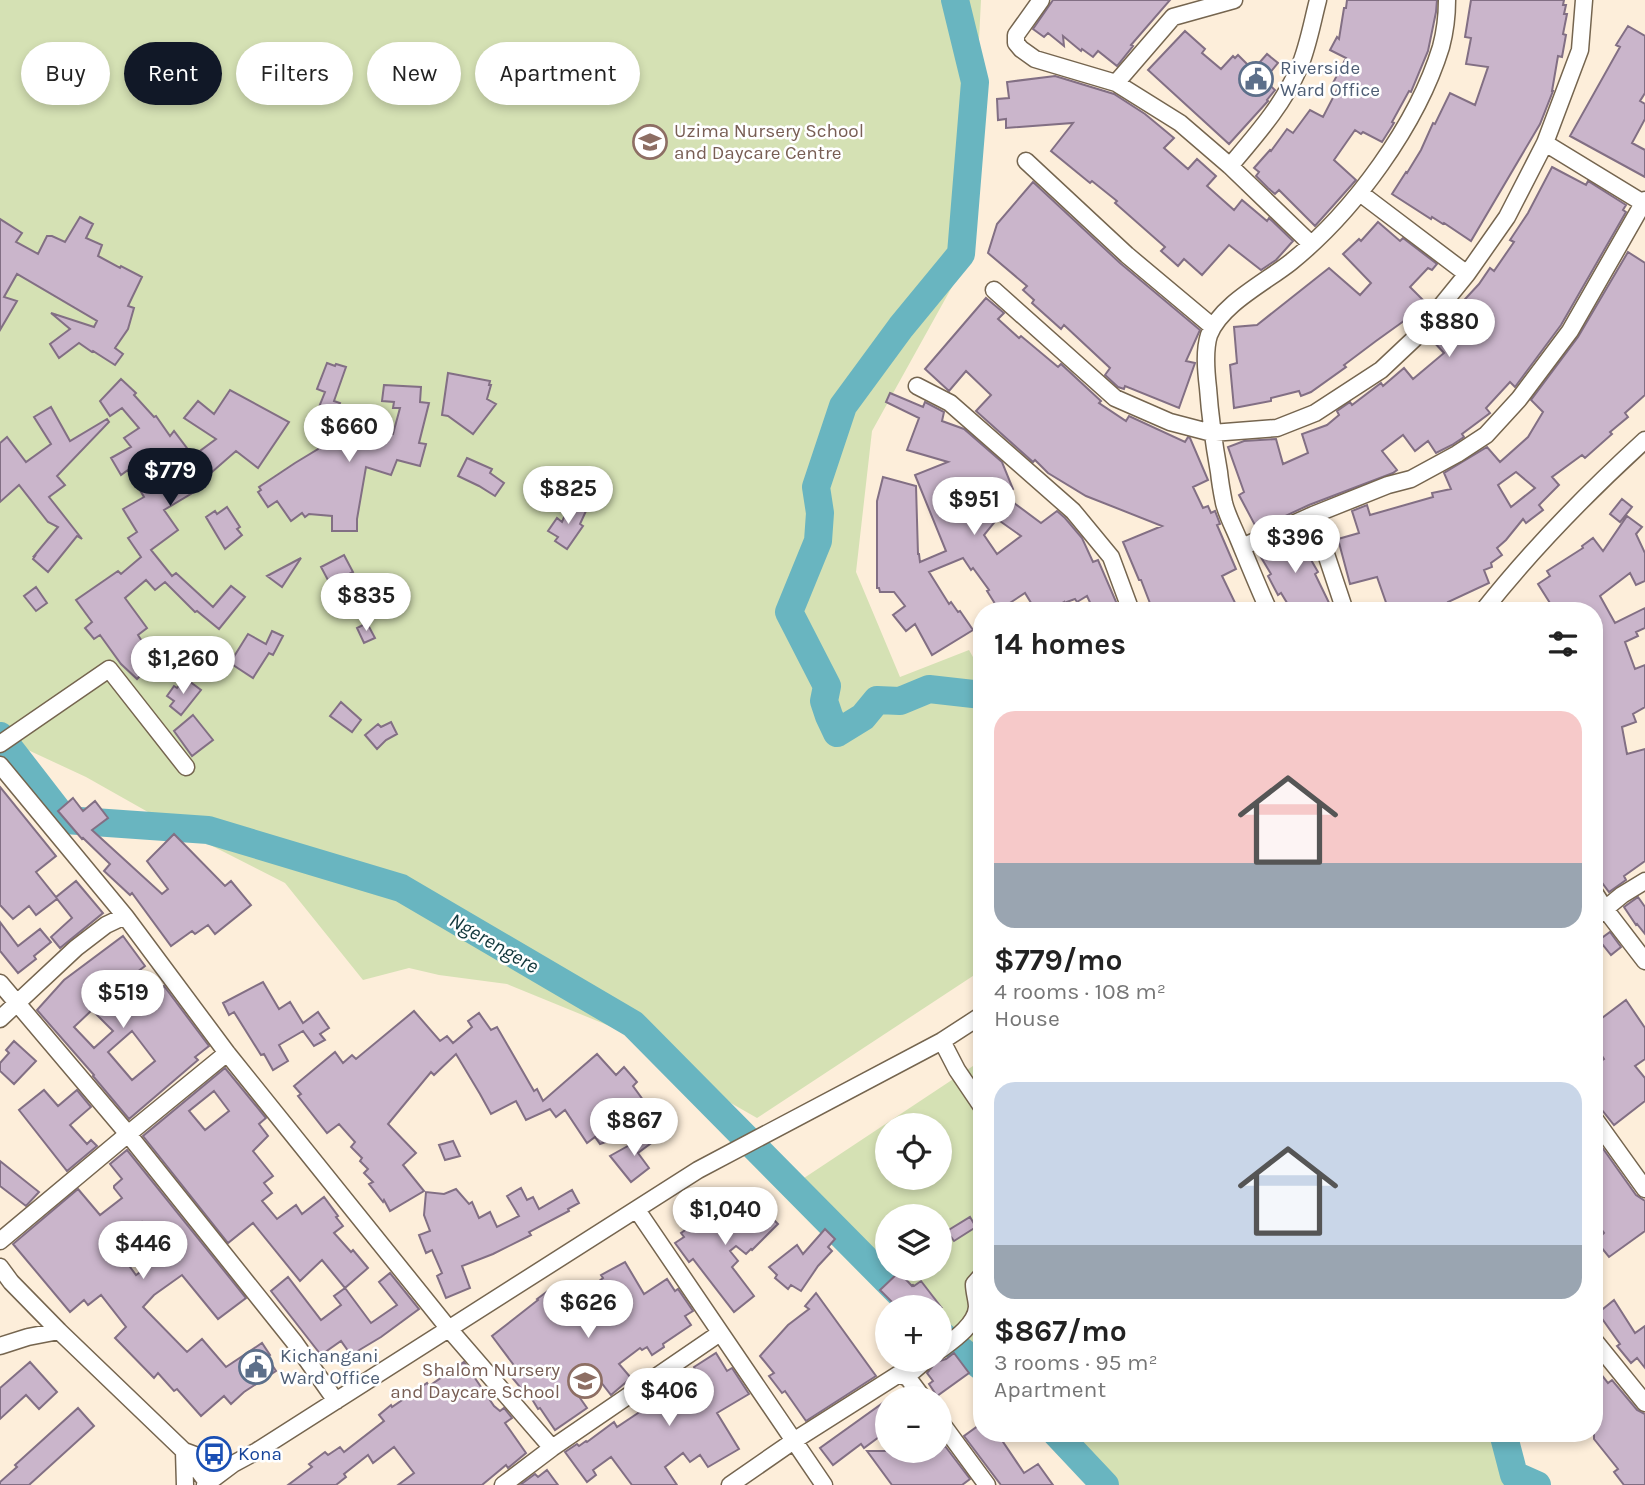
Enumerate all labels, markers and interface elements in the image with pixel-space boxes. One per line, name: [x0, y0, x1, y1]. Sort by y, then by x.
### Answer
chip: Buy: [21, 42, 110, 105]
chip: Rent: [124, 42, 222, 105]
chip: Filters: [236, 42, 353, 105]
chip: New: [367, 42, 461, 105]
chip: Apartment: [475, 42, 640, 105]
place label: Riverside Ward Office: [1280, 57, 1380, 101]
public building icon: Riverside Ward Office: [1237, 60, 1275, 98]
place label: Uzima Nursery School and Daycare Centre: [674, 120, 864, 164]
school or university icon: Uzima Nursery School and Daycare Centre: [631, 123, 669, 161]
pin: $880: [1408, 300, 1490, 359]
text: $880: [1419, 308, 1479, 335]
pin: $660: [308, 405, 390, 464]
text: $660: [320, 413, 378, 440]
pin: $779: [129, 448, 211, 508]
text: $779: [144, 457, 196, 484]
pin: $825: [527, 466, 609, 526]
text: $825: [539, 475, 597, 502]
pin: $951: [933, 477, 1015, 537]
text: $951: [948, 486, 1000, 513]
pin: $396: [1254, 516, 1336, 575]
text: $396: [1266, 524, 1324, 551]
pin: $835: [325, 574, 407, 633]
text: $835: [337, 582, 395, 609]
icon: filters: [1544, 625, 1582, 663]
text: 14 homes: [994, 626, 1126, 662]
pin: $1,260: [126, 636, 240, 696]
text: $1,260: [147, 645, 219, 672]
icon: home: [1225, 757, 1351, 883]
water label: Ngerengere: [445, 908, 543, 978]
text: $779/mo: [994, 942, 1122, 978]
pin: $519: [82, 970, 164, 1030]
text: 4 rooms · 108 m²: [994, 978, 1166, 1005]
text: $519: [97, 979, 149, 1006]
text: House: [994, 1005, 1060, 1032]
pin: $867: [593, 1098, 675, 1158]
text: $867: [606, 1107, 662, 1134]
map controls: [875, 1113, 952, 1463]
button: locate: [875, 1113, 952, 1190]
icon: home: [1225, 1128, 1351, 1254]
pin: $1,040: [668, 1188, 782, 1247]
text: $1,040: [689, 1196, 761, 1223]
button: layers: [875, 1204, 952, 1281]
pin: $446: [102, 1222, 184, 1281]
text: $446: [114, 1230, 172, 1257]
pin: $626: [547, 1280, 629, 1340]
text: $626: [559, 1289, 617, 1316]
button: +: [875, 1295, 952, 1372]
text: $867/mo: [994, 1313, 1127, 1349]
place label: Kichangani Ward Office: [280, 1345, 380, 1389]
public building icon: Kichangani Ward Office: [237, 1348, 275, 1386]
text: 3 rooms · 95 m²: [994, 1349, 1158, 1376]
place label: Shalom Nursery and Daycare School: [390, 1359, 560, 1403]
school or university icon: Shalom Nursery and Daycare School: [566, 1362, 604, 1400]
pin: $406: [628, 1368, 710, 1428]
text: Apartment: [994, 1376, 1106, 1403]
text: $406: [640, 1377, 698, 1404]
button: −: [875, 1386, 952, 1463]
bus stop icon: Kona: [195, 1435, 233, 1473]
place label: Kona: [238, 1443, 282, 1465]

